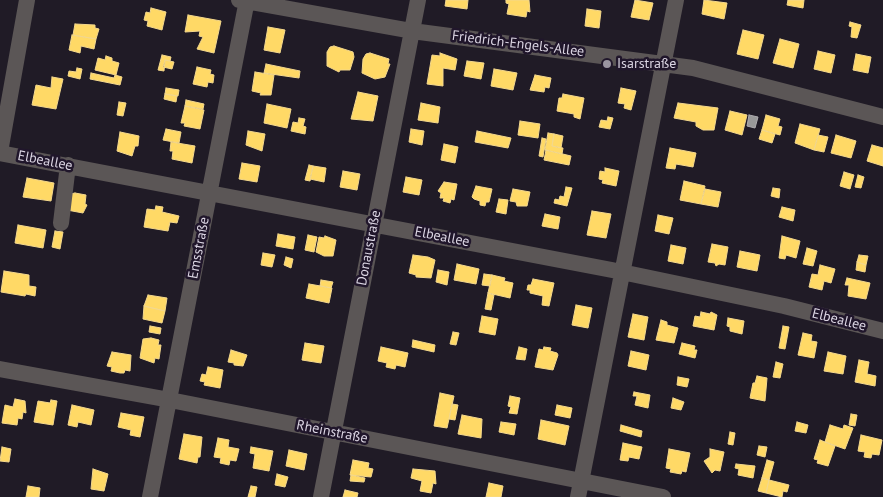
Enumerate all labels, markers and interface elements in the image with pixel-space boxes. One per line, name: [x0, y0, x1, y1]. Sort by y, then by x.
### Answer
street label: Friedrich-Engels-Allee: [451, 28, 585, 60]
place label: Isarstraße: [617, 56, 676, 72]
marker: Isarstraße: [601, 58, 613, 70]
street label: Elbeallee: [16, 147, 74, 175]
street label: Donaustraße: [353, 209, 385, 287]
street label: Emsstraße: [185, 216, 213, 280]
street label: Elbeallee: [413, 223, 471, 251]
street label: Elbeallee: [810, 305, 868, 335]
street label: Rheinstraße: [295, 417, 369, 447]

